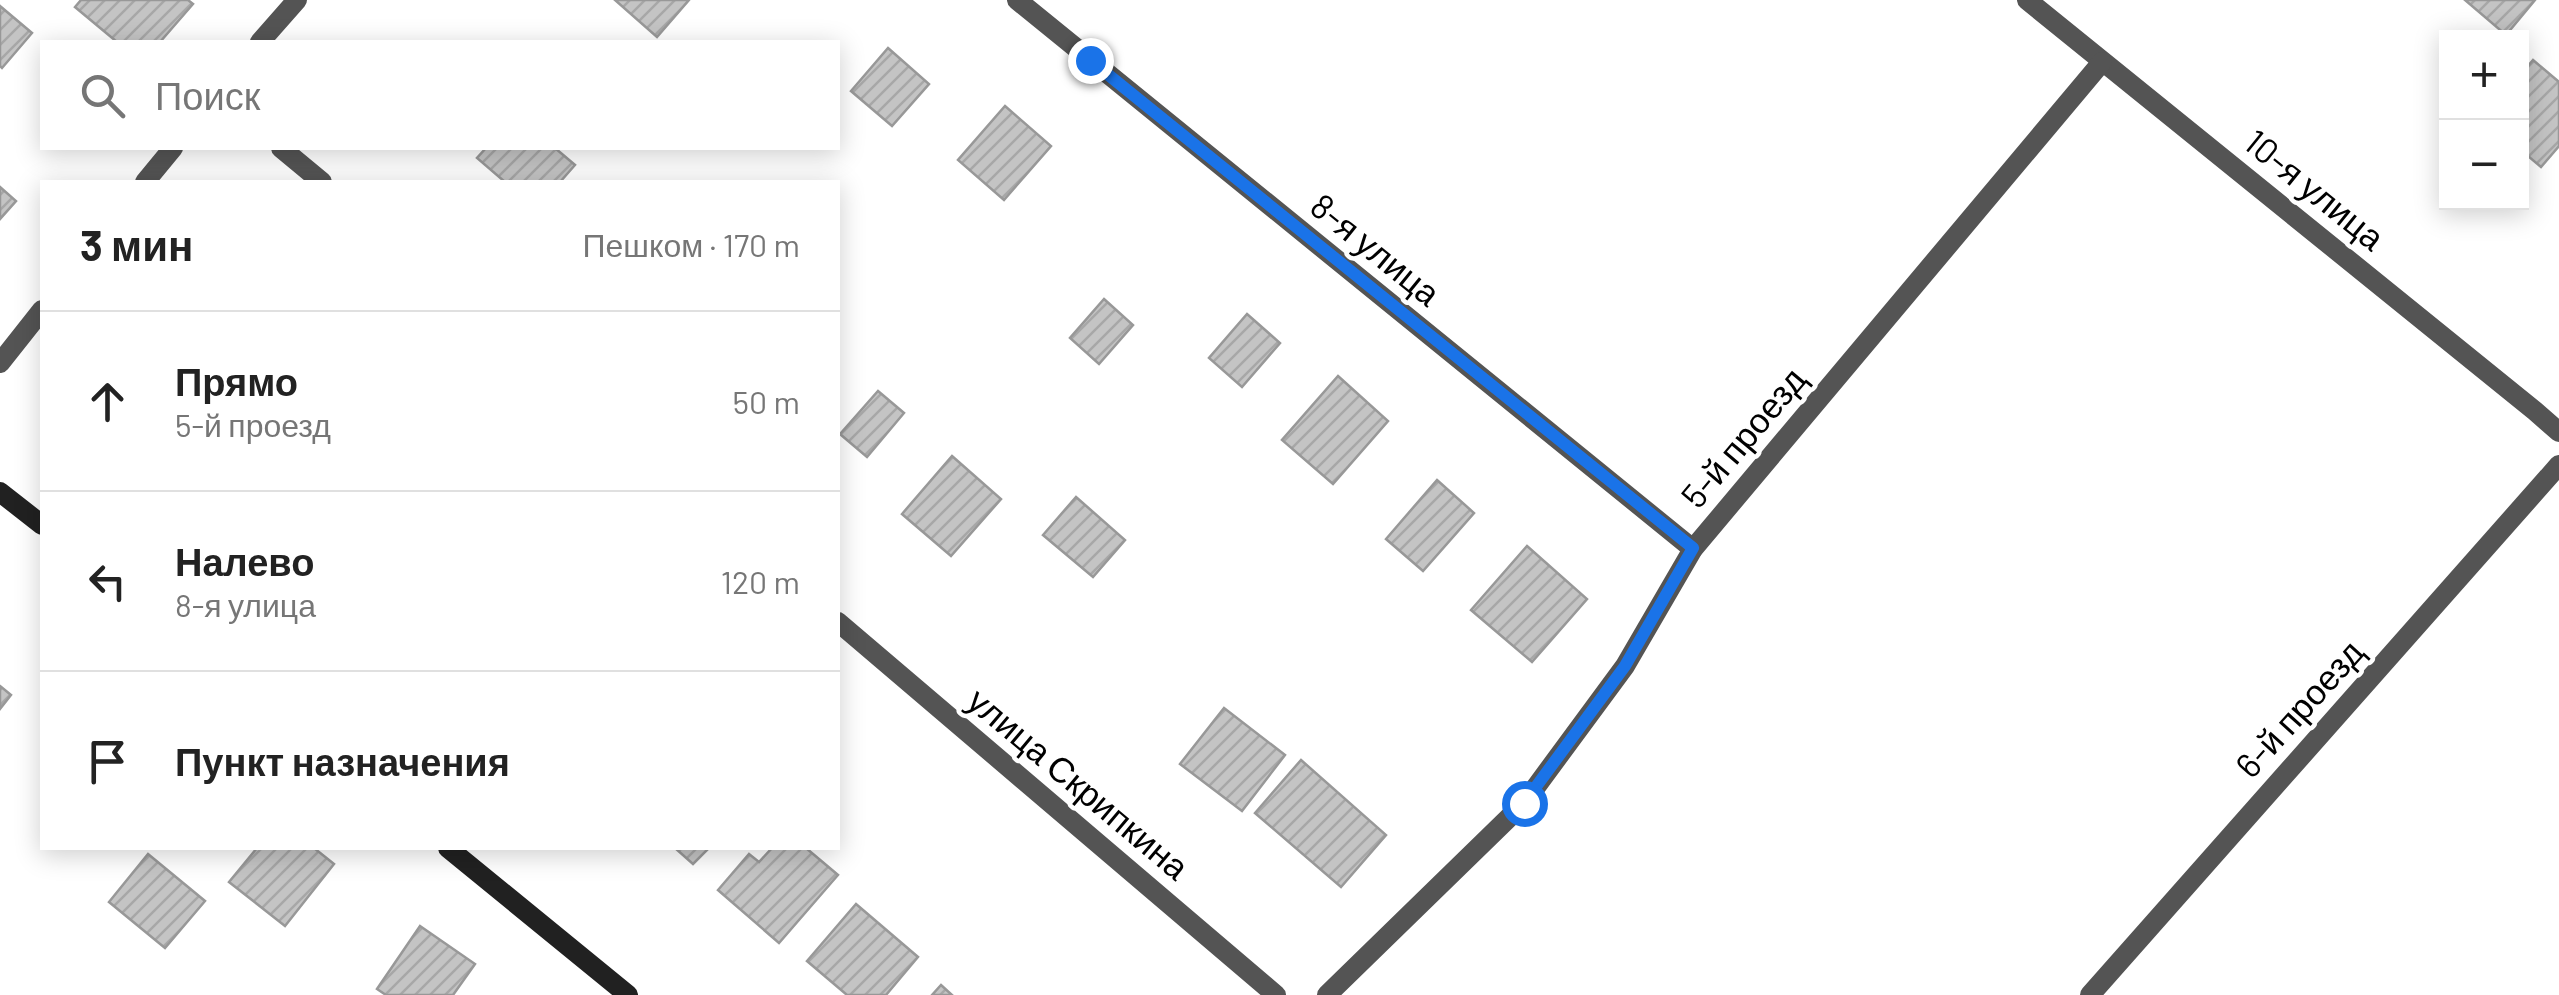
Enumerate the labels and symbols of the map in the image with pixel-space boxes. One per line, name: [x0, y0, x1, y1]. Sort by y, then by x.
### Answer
route end: [1068, 38, 1114, 84]
street label: 10-я улица: [2237, 119, 2394, 258]
street label: 8-я улица: [1303, 184, 1450, 314]
street label: 5-й проезд: [1672, 358, 1813, 516]
street label: 6-й проезд: [2226, 630, 2371, 785]
street label: улица Скрипкина: [960, 678, 1199, 887]
route start: [1502, 781, 1548, 827]

